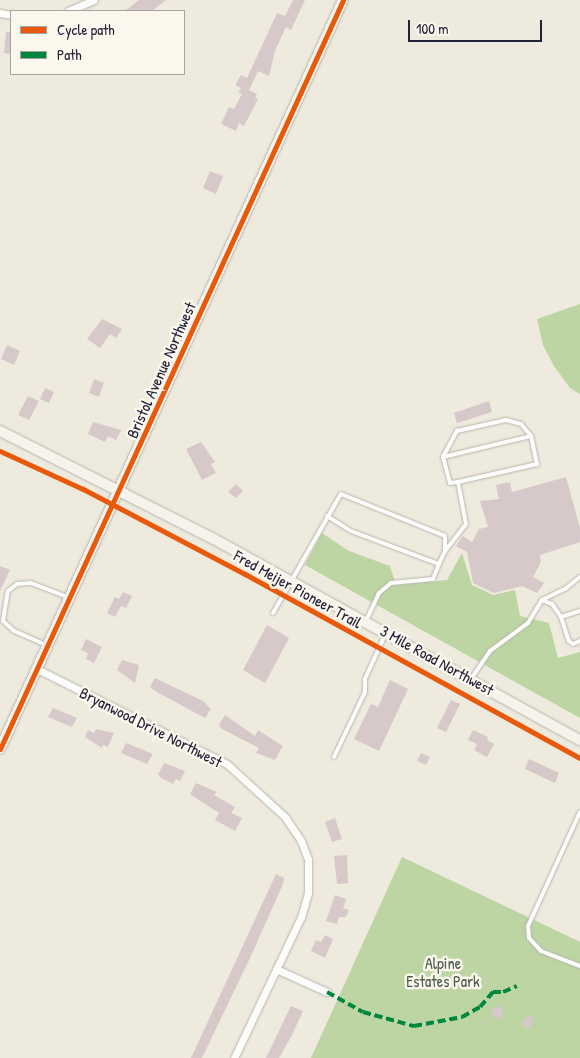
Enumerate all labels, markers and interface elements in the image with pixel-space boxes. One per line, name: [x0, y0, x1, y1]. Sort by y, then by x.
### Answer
legend: [10, 10, 185, 75]
scale bar: [410, 10, 544, 42]
text: 100 m: [416, 18, 449, 39]
text: Cycle path: [57, 19, 115, 40]
text: Path: [57, 44, 82, 65]
street label: Bristol Avenue Northwest: [122, 299, 200, 441]
street label: Fred Meijer Pioneer Trail: [231, 546, 365, 632]
street label: 3 Mile Road Northwest: [377, 621, 497, 699]
street label: Bryanwood Drive Northwest: [77, 683, 225, 771]
park label: Alpine Estates Park: [406, 953, 480, 991]

